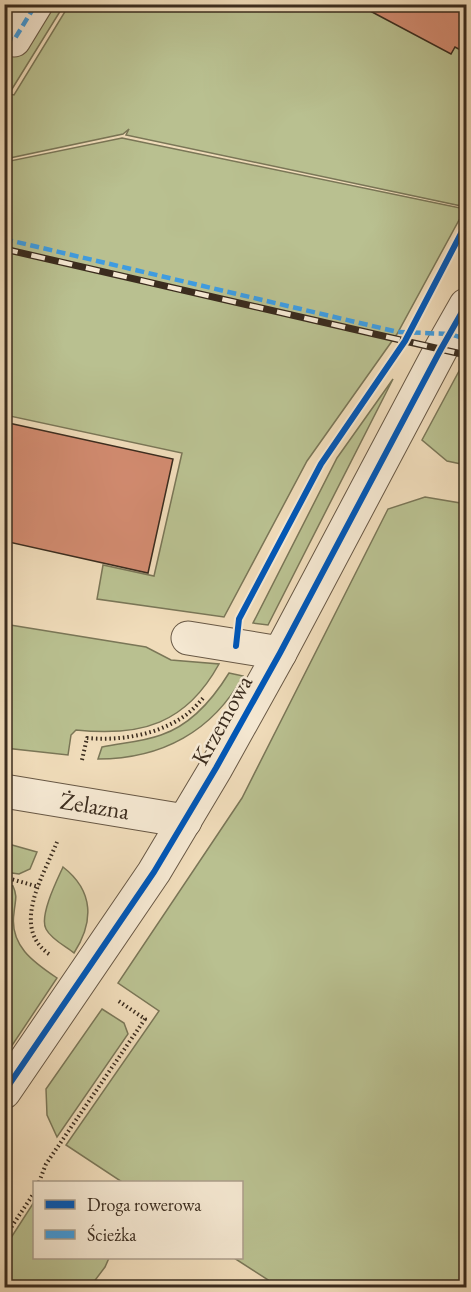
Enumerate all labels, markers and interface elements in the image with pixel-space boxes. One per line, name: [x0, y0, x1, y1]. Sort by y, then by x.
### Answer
street label: Krzemowa: [184, 669, 259, 770]
street label: Żelazna: [58, 785, 132, 827]
legend: [33, 1181, 243, 1259]
text: Droga rowerowa: [87, 1193, 202, 1216]
text: Ścieżka: [87, 1223, 137, 1246]

